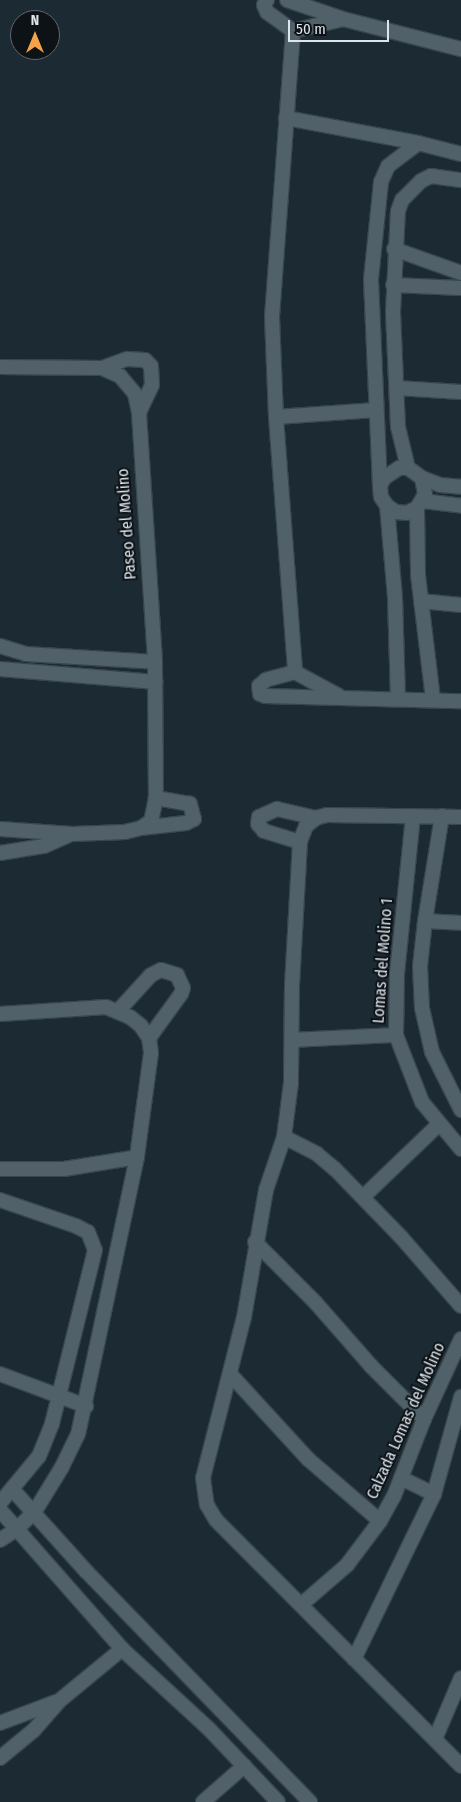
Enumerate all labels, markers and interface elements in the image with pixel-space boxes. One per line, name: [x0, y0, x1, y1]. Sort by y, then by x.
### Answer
north arrow: [10, 10, 60, 60]
scale bar: [291, 10, 392, 42]
text: N: [31, 12, 39, 29]
text: 50 m: [296, 20, 326, 38]
street label: Paseo del Molino: [114, 468, 140, 580]
street label: Lomas del Molino 1: [369, 898, 397, 1024]
street label: Calzada Lomas del Molino: [363, 1340, 449, 1502]

